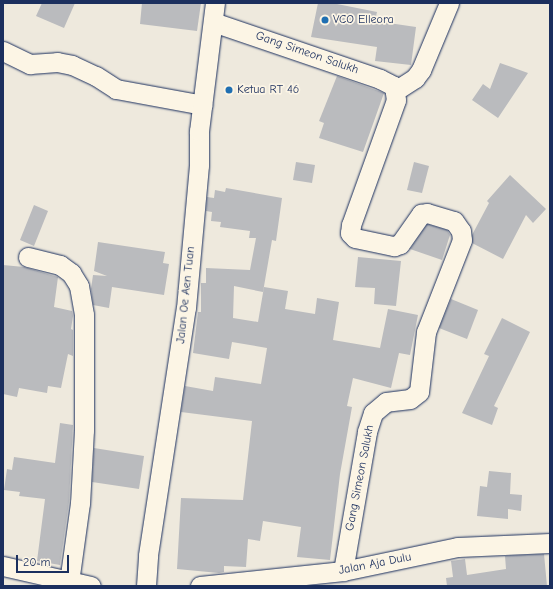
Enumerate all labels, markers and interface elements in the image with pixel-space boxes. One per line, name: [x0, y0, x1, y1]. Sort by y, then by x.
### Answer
place label: VCO Elleora: [333, 13, 394, 27]
marker: VCO Elleora: [320, 15, 330, 25]
street label: Gang Simeon Salukh: [254, 29, 360, 77]
place label: Ketua RT 46: [237, 83, 299, 97]
marker: Ketua RT 46: [224, 85, 234, 95]
street label: Jalan Oe Aen Tuan: [174, 246, 198, 344]
street label: Gang Simeon Salukh: [343, 424, 377, 532]
scale bar: [18, 547, 71, 573]
street label: Jalan Aja Dulu: [338, 550, 412, 578]
text: 20 m: [23, 555, 51, 569]

